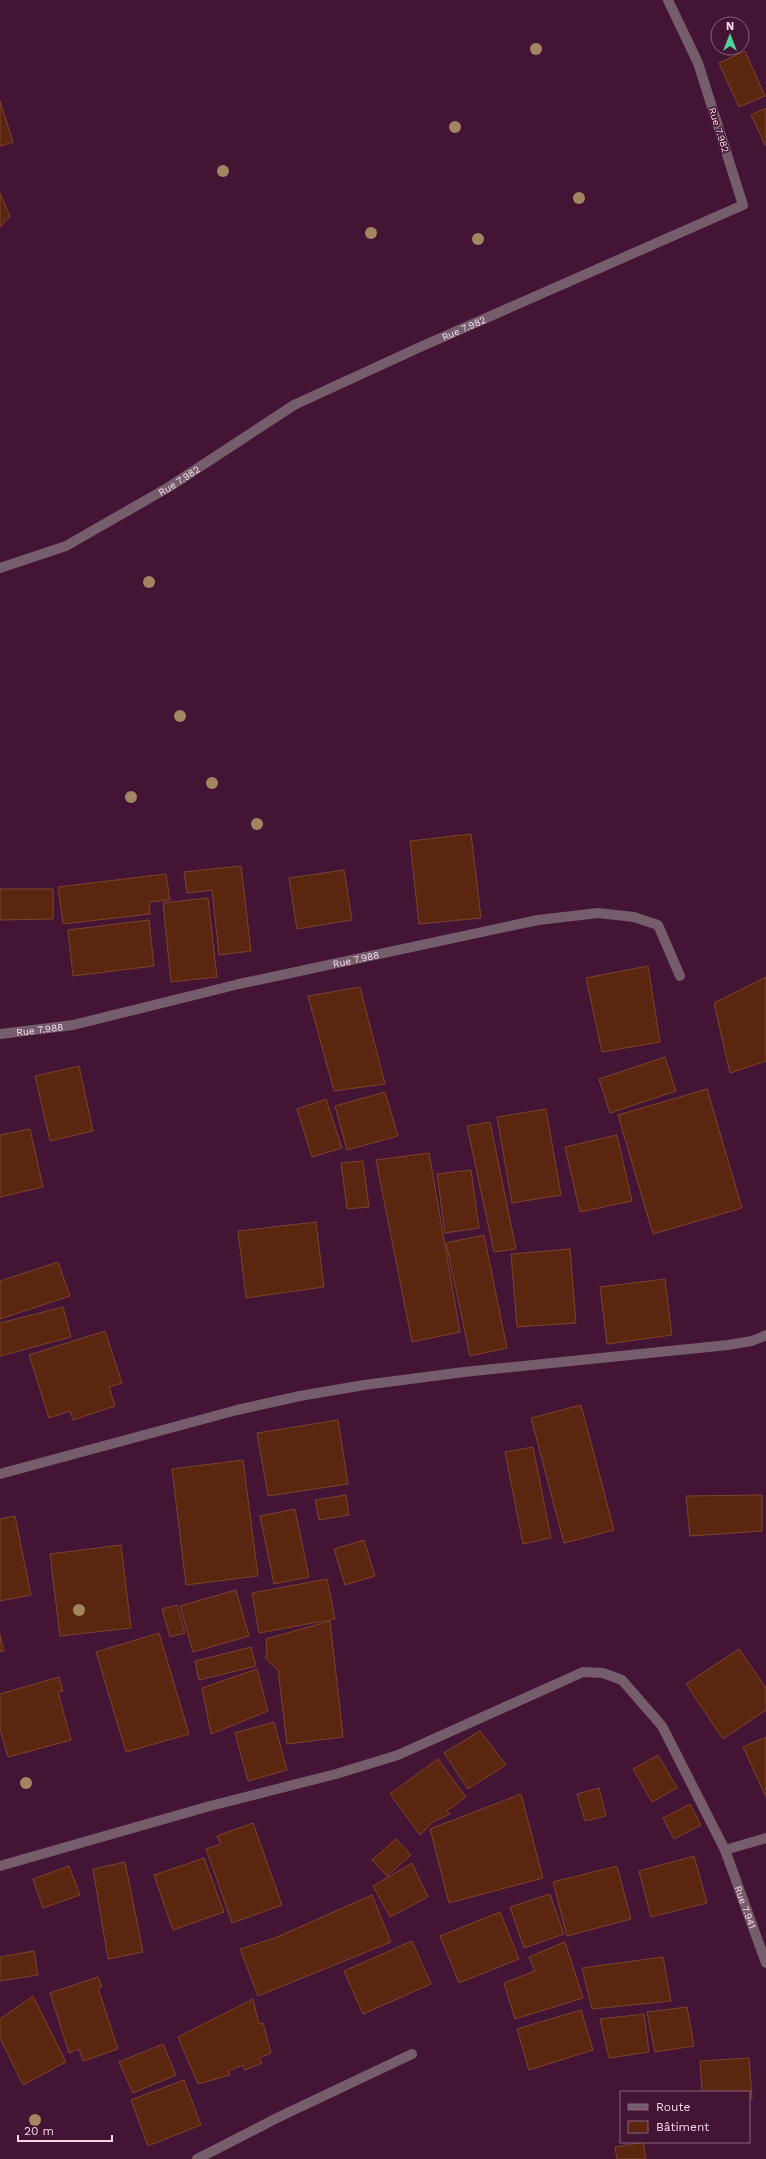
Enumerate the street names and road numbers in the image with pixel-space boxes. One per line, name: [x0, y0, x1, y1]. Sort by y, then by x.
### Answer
street label: Rue 7.982: [707, 106, 732, 154]
street label: Rue 7.982: [440, 313, 487, 342]
street label: Rue 7.982: [156, 463, 202, 498]
street label: Rue 7.988: [332, 949, 380, 969]
street label: Rue 7.988: [16, 1021, 64, 1037]
street label: Rue 7.941: [733, 1884, 759, 1930]

